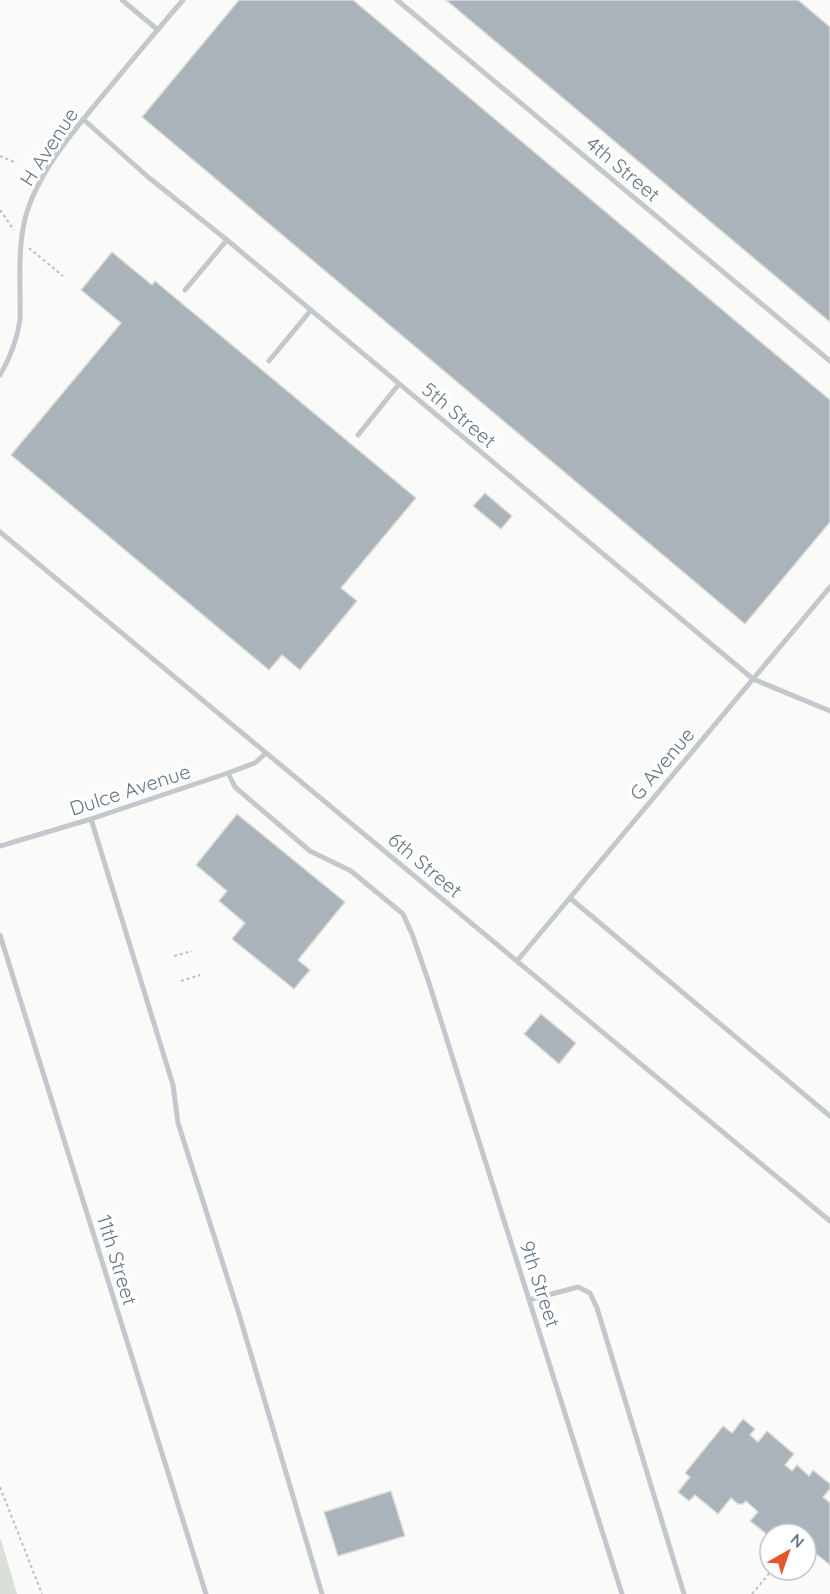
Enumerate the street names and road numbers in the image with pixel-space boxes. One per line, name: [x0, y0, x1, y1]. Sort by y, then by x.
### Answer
street label: H Avenue: [14, 103, 83, 191]
street label: 4th Street: [581, 130, 666, 207]
street label: 5th Street: [417, 376, 502, 453]
street label: G Avenue: [624, 722, 699, 805]
street label: Dulce Avenue: [66, 758, 193, 821]
street label: 6th Street: [383, 826, 468, 903]
street label: 11th Street: [92, 1212, 143, 1308]
street label: 9th Street: [515, 1237, 566, 1330]

